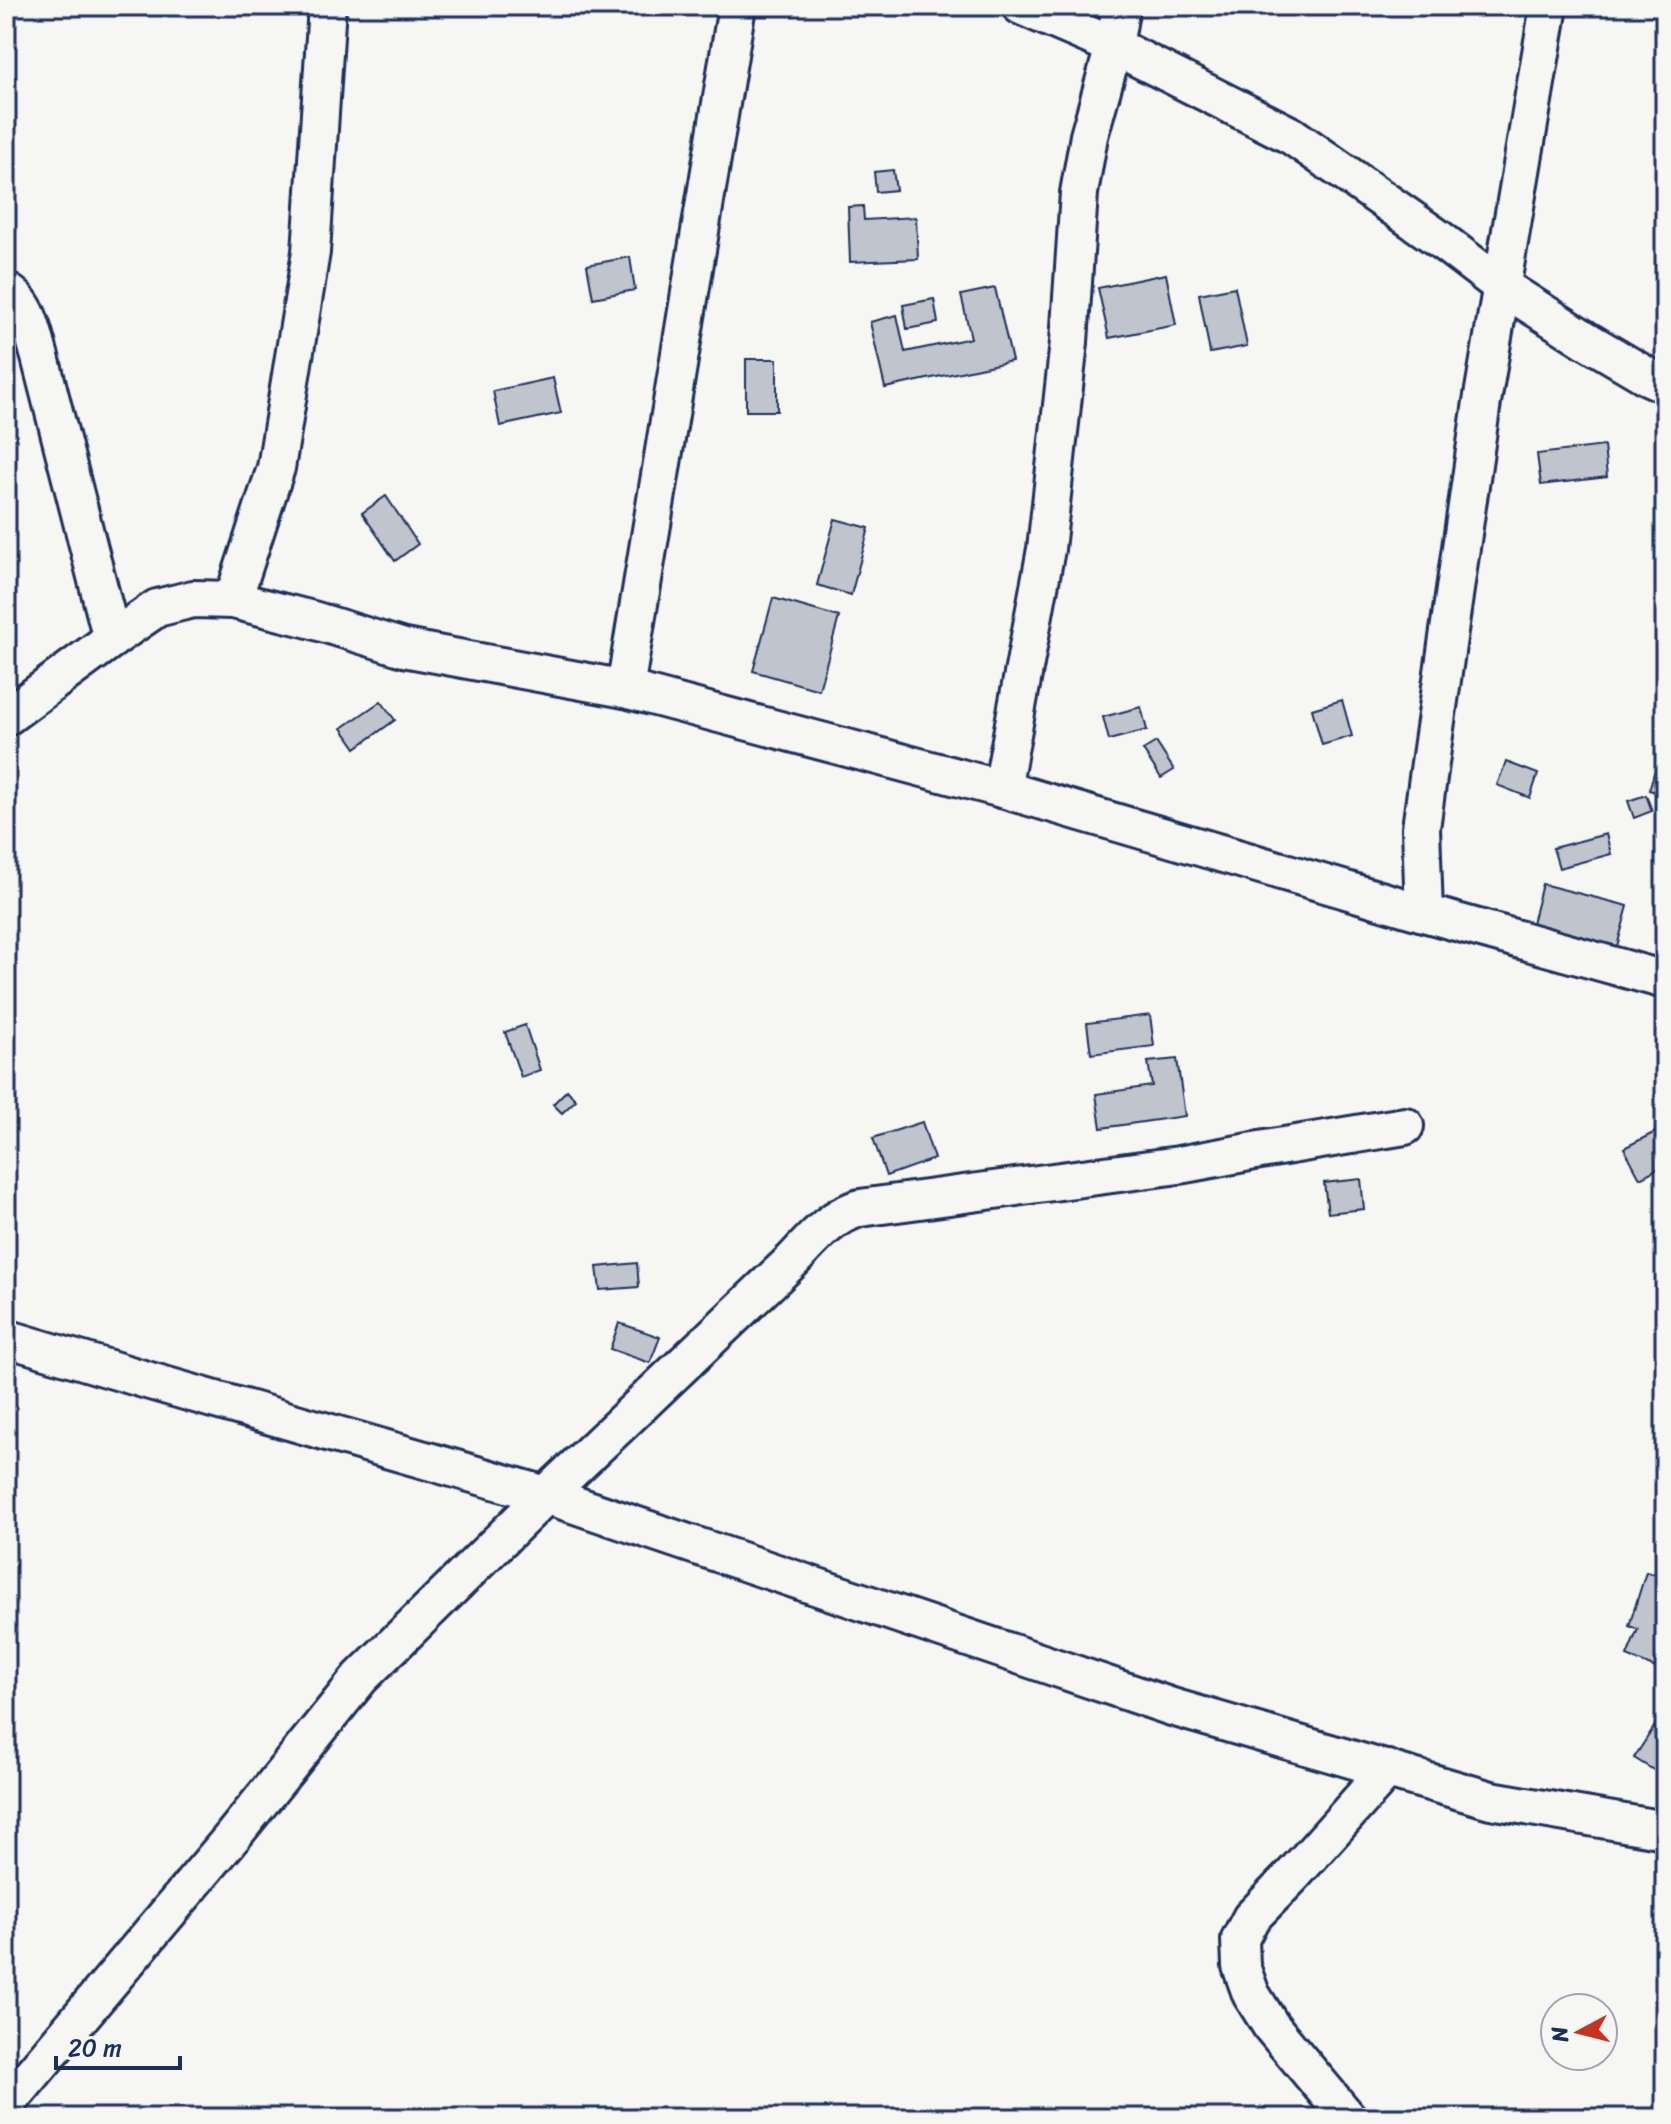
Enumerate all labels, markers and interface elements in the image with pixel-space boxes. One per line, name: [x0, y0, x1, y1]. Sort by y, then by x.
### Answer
north arrow: [1539, 1992, 1619, 2072]
scale bar: [56, 2020, 180, 2070]
text: N: [1539, 2024, 1580, 2045]
text: 20 m: [68, 2027, 122, 2069]

